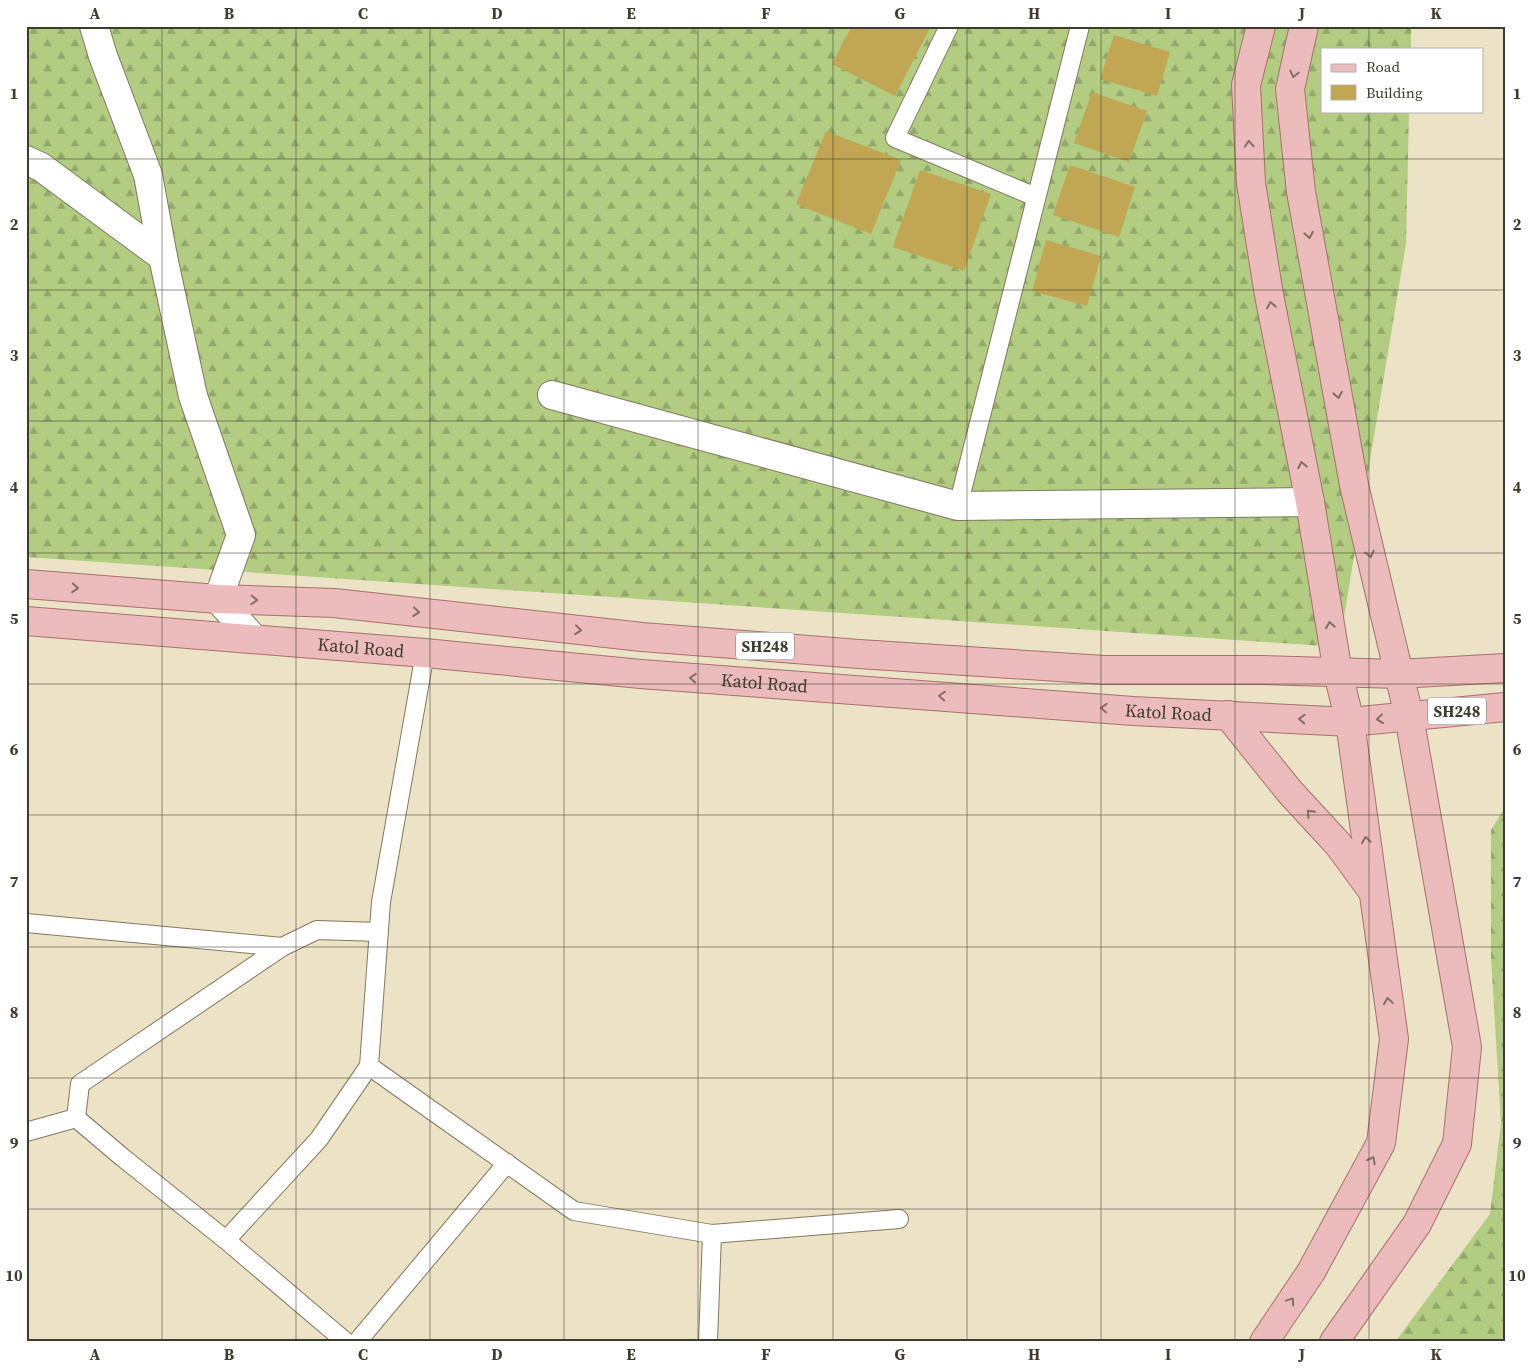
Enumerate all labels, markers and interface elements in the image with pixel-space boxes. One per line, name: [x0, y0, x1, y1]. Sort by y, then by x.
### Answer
text: A: [90, 2, 101, 24]
text: B: [224, 2, 235, 24]
text: C: [358, 2, 368, 24]
text: D: [491, 2, 503, 24]
text: E: [626, 2, 636, 24]
text: F: [761, 2, 771, 24]
text: G: [895, 2, 906, 24]
text: H: [1028, 2, 1040, 24]
text: I: [1165, 2, 1171, 24]
text: J: [1298, 2, 1305, 24]
text: K: [1430, 2, 1442, 24]
legend: [1321, 48, 1484, 112]
text: Road: [1366, 56, 1400, 77]
one-way arrow: [1289, 69, 1300, 78]
text: 1: [10, 82, 18, 104]
text: Building: [1366, 82, 1423, 103]
text: 1: [1513, 82, 1521, 104]
one-way arrow: [1243, 140, 1254, 148]
text: 2: [10, 213, 19, 235]
text: 2: [1513, 213, 1522, 235]
one-way arrow: [1304, 230, 1314, 239]
one-way arrow: [1267, 301, 1277, 310]
text: 3: [10, 344, 19, 366]
text: 3: [1513, 344, 1522, 366]
one-way arrow: [1332, 390, 1342, 399]
one-way arrow: [1298, 460, 1308, 469]
text: 4: [10, 476, 19, 498]
text: 4: [1513, 476, 1522, 498]
one-way arrow: [1364, 549, 1375, 558]
one-way arrow: [71, 582, 79, 593]
one-way arrow: [251, 595, 259, 606]
text: 5: [10, 607, 19, 629]
one-way arrow: [413, 607, 421, 618]
text: 5: [1513, 607, 1522, 629]
one-way arrow: [1325, 620, 1335, 629]
one-way arrow: [574, 624, 582, 635]
street label: Katol Road: [317, 631, 405, 663]
road number: SH248: [736, 632, 794, 659]
street label: Katol Road: [720, 667, 809, 699]
one-way arrow: [689, 672, 697, 683]
one-way arrow: [938, 691, 946, 702]
street label: Katol Road: [1124, 697, 1212, 727]
road number: SH248: [1428, 698, 1486, 724]
one-way arrow: [1100, 703, 1108, 714]
one-way arrow: [1375, 713, 1383, 724]
one-way arrow: [1297, 714, 1305, 725]
text: 6: [10, 738, 19, 760]
text: 6: [1513, 738, 1522, 760]
one-way arrow: [1307, 810, 1316, 819]
one-way arrow: [1362, 836, 1372, 844]
text: 7: [10, 870, 19, 892]
text: 7: [1513, 870, 1522, 892]
one-way arrow: [1384, 997, 1394, 1005]
text: 8: [10, 1001, 18, 1023]
text: 8: [1513, 1001, 1521, 1023]
text: 9: [10, 1132, 19, 1154]
text: 9: [1513, 1132, 1522, 1154]
one-way arrow: [1365, 1156, 1375, 1165]
text: 10: [5, 1264, 23, 1286]
text: 10: [1508, 1264, 1526, 1286]
one-way arrow: [1285, 1297, 1295, 1306]
text: A: [90, 1343, 101, 1365]
text: B: [224, 1343, 235, 1365]
text: C: [358, 1343, 368, 1365]
text: D: [491, 1343, 503, 1365]
text: E: [626, 1343, 636, 1365]
text: F: [761, 1343, 771, 1365]
text: G: [895, 1343, 906, 1365]
text: H: [1028, 1343, 1040, 1365]
text: I: [1165, 1343, 1171, 1365]
text: J: [1298, 1343, 1305, 1365]
text: K: [1430, 1343, 1442, 1365]

